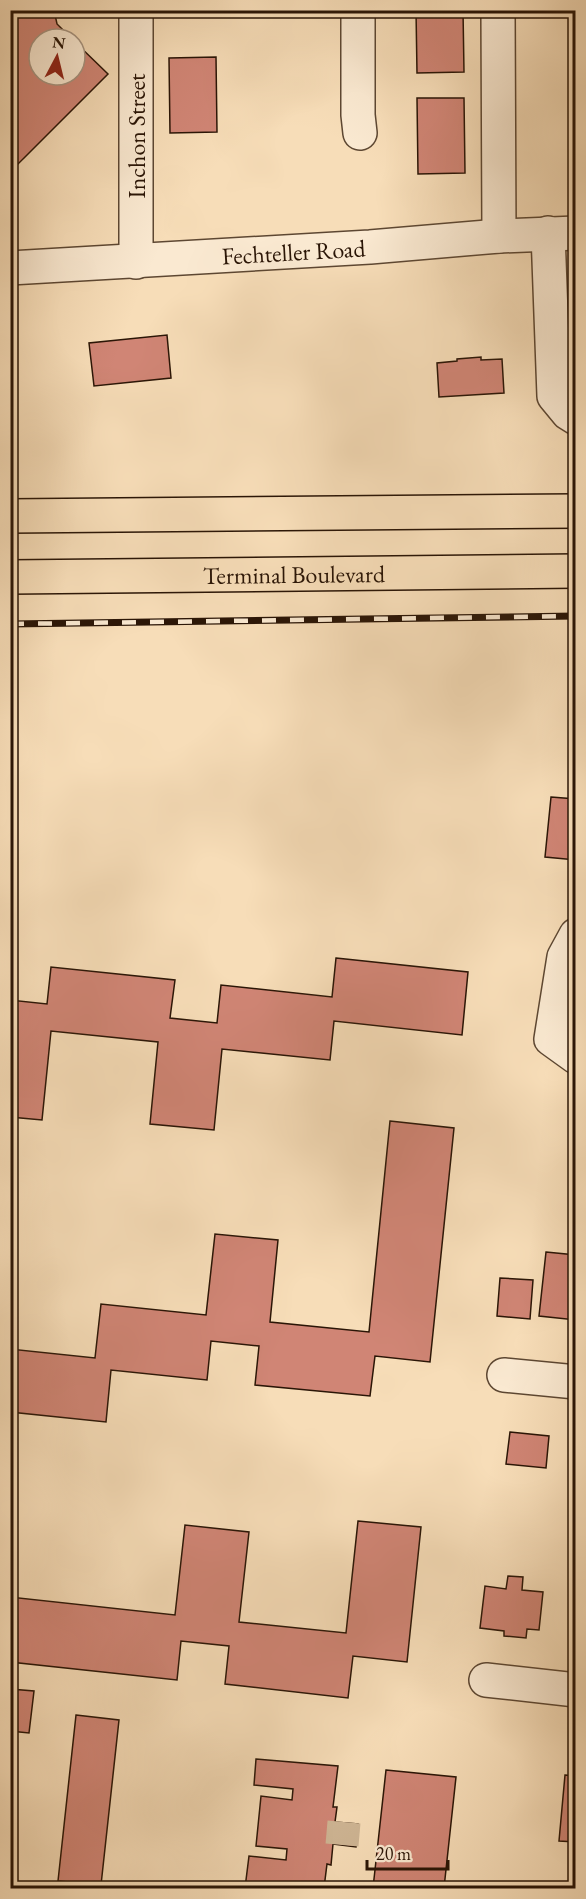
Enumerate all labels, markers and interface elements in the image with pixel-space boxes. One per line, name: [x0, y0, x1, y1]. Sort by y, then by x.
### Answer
north arrow: [27, 27, 87, 87]
text: N: [51, 31, 67, 54]
street label: Inchon Street: [121, 73, 152, 199]
street label: Fechteller Road: [221, 232, 367, 271]
street label: Terminal Boulevard: [203, 558, 386, 590]
scale bar: [367, 1833, 448, 1871]
text: 20 m: [376, 1842, 411, 1865]

